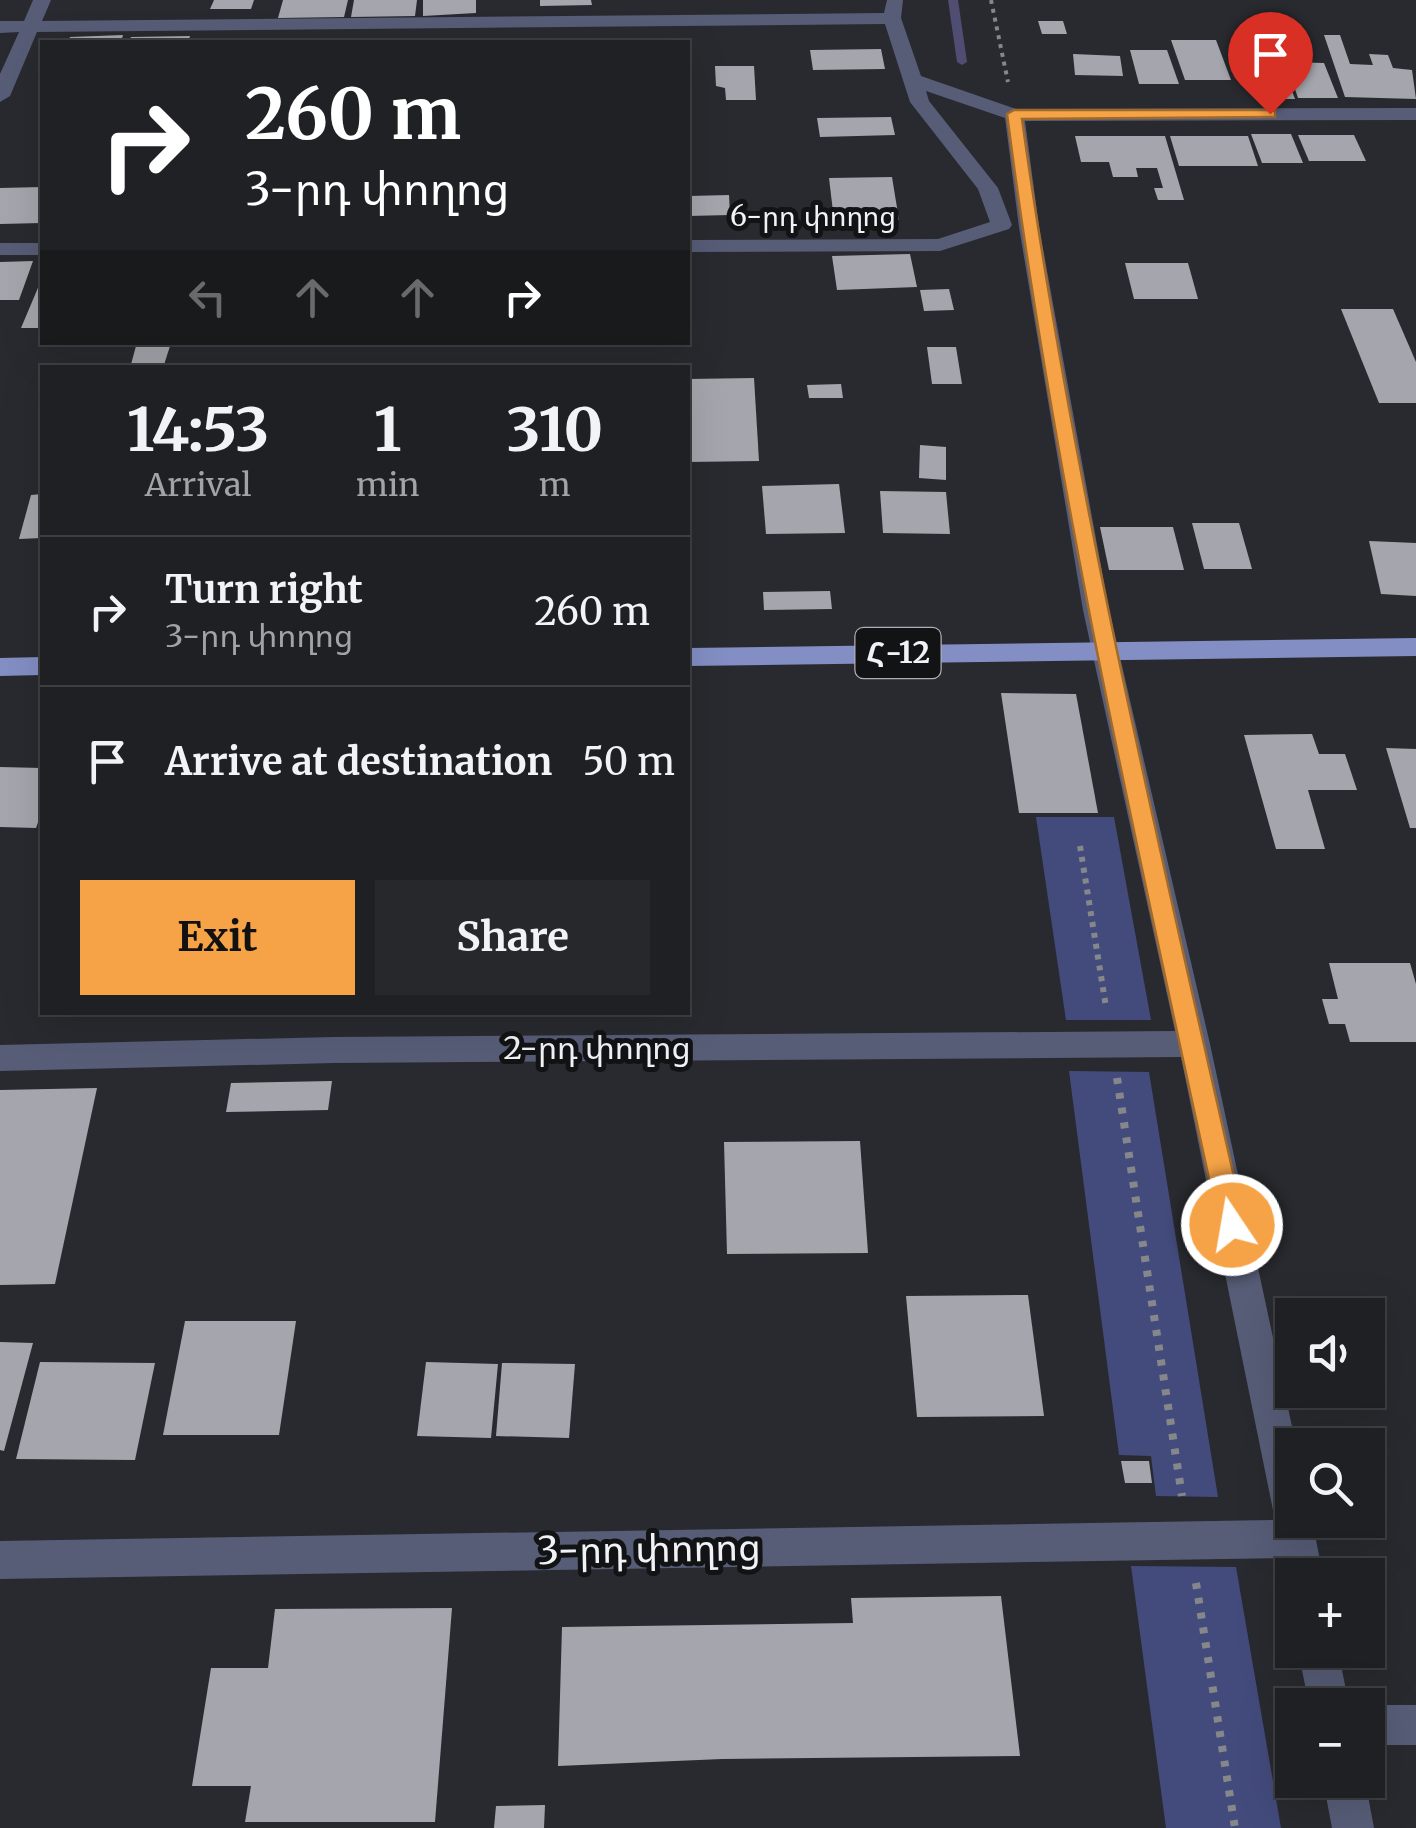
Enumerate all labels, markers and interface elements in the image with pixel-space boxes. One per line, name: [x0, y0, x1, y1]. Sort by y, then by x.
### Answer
pin: [1228, 12, 1313, 115]
icon: arrive: [1243, 27, 1298, 82]
text: 260 m: [245, 70, 461, 158]
icon: right: [80, 80, 210, 210]
text: 3-րդ փողոց: [245, 161, 510, 217]
street label: 6-րդ փողոց: [730, 198, 896, 234]
icon: left: [180, 270, 235, 325]
icon: ahead: [285, 270, 340, 325]
icon: ahead: [390, 270, 445, 325]
icon: right: [495, 270, 550, 325]
text: 14:53: [127, 392, 269, 467]
text: 1: [374, 392, 402, 467]
text: 310: [506, 392, 603, 467]
text: Arrival: [145, 465, 251, 505]
text: min: [356, 465, 419, 505]
text: m: [539, 465, 571, 505]
text: Turn right: [165, 566, 363, 613]
icon: right: [80, 584, 135, 639]
text: 260 m: [534, 588, 650, 635]
text: 3-րդ փողոց: [165, 616, 353, 656]
road number: Հ-12: [856, 628, 940, 678]
icon: arrive: [80, 734, 135, 789]
text: Arrive at destination: [165, 738, 552, 785]
text: 50 m: [582, 738, 675, 785]
button: Exit: [80, 880, 355, 995]
button: Share: [375, 880, 650, 995]
street label: 2-րդ փողոց: [503, 1028, 691, 1068]
position arrow: [1180, 1173, 1284, 1277]
map controls: [1275, 1298, 1385, 1798]
button: sound: [1275, 1298, 1385, 1408]
button: search: [1275, 1428, 1385, 1538]
street label: 3-րդ փողոց: [537, 1523, 761, 1574]
button: +: [1275, 1558, 1385, 1668]
button: −: [1275, 1688, 1385, 1798]

